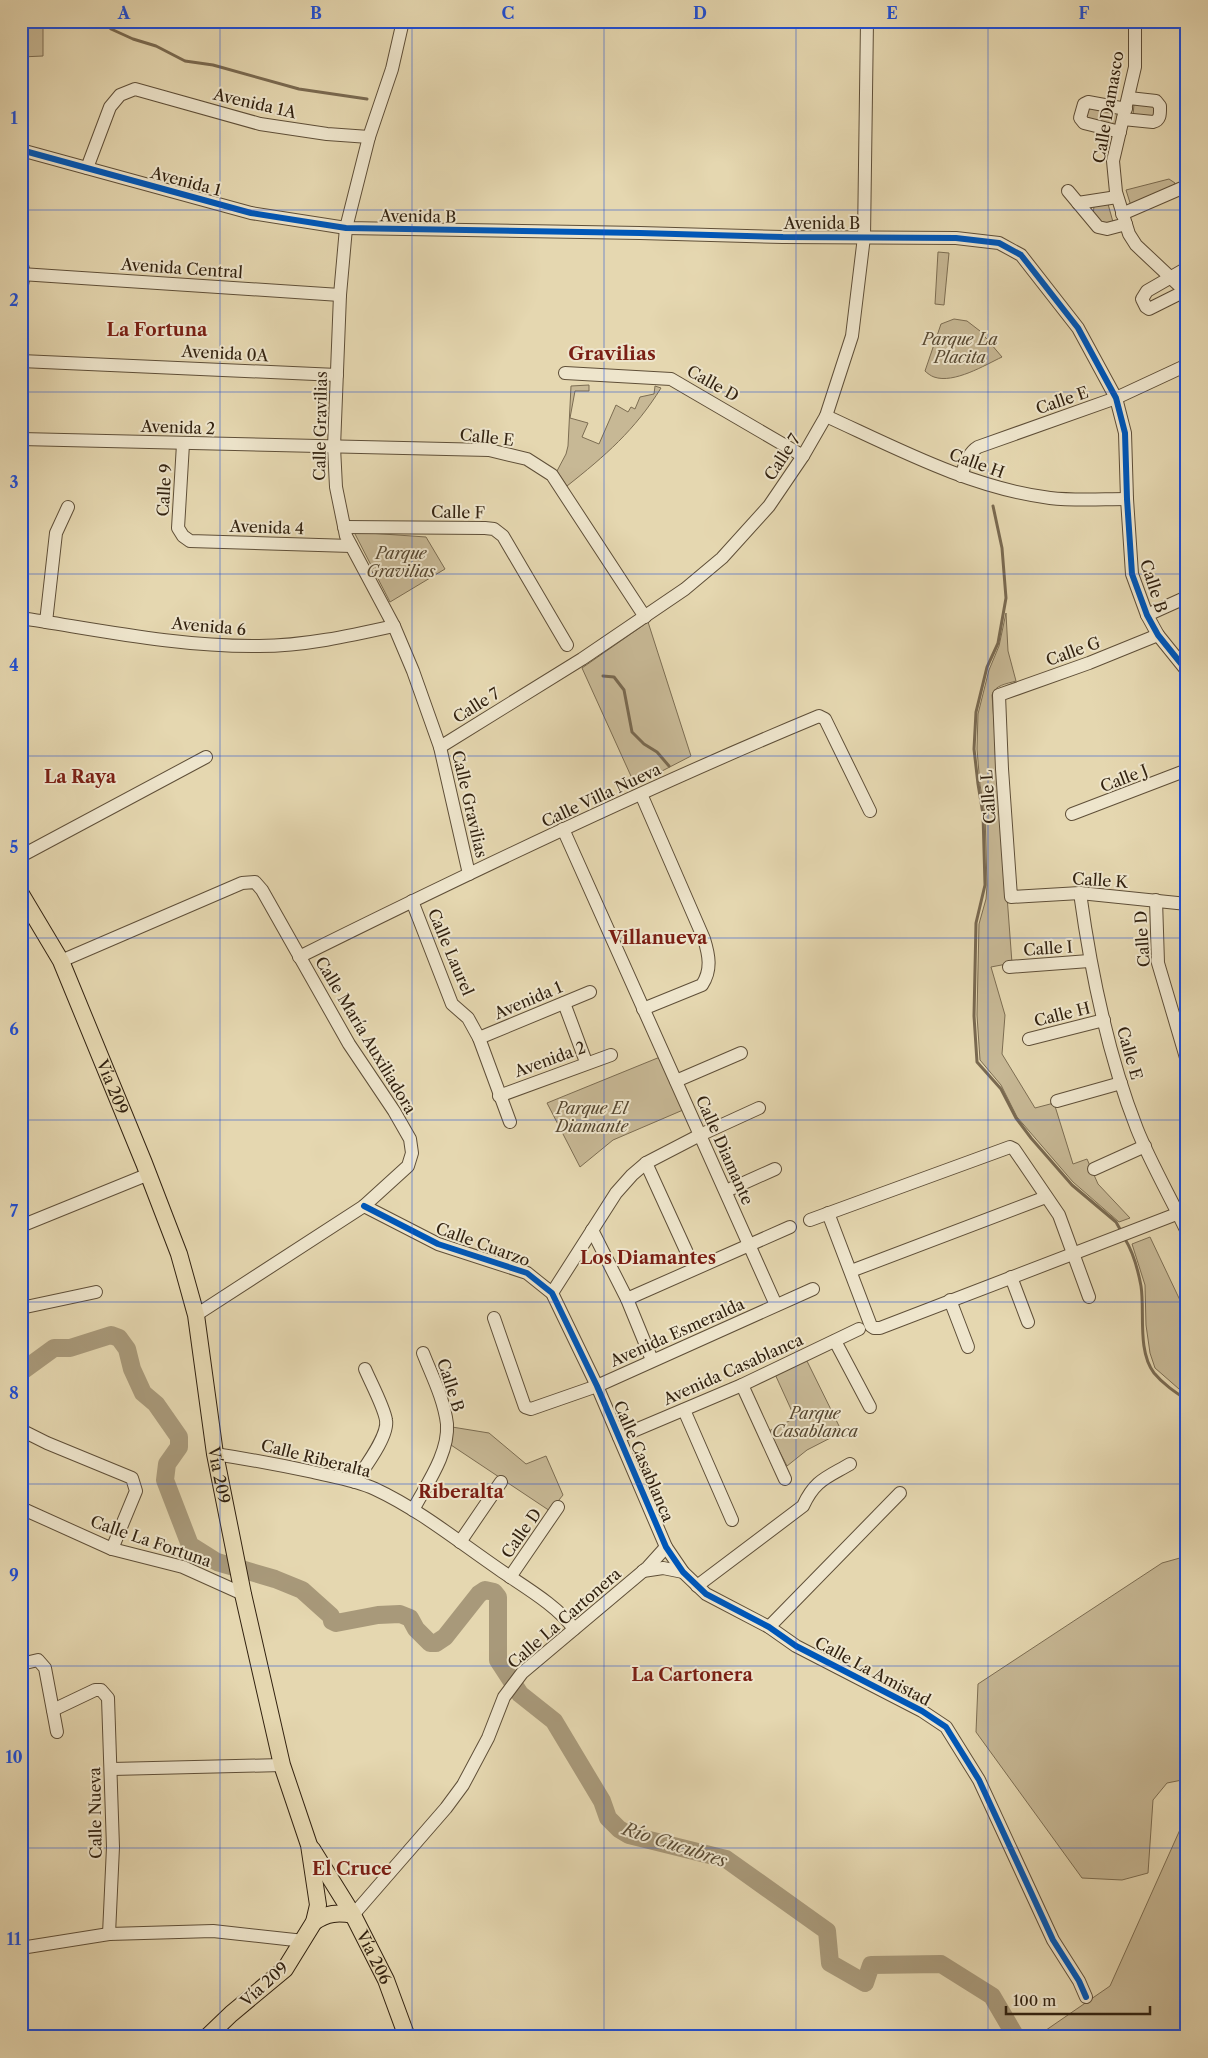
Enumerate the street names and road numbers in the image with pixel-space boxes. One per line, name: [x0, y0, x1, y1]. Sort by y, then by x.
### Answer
street label: Calle Damasco: [1088, 49, 1128, 165]
street label: Avenida 1A: [211, 84, 300, 123]
street label: Avenida 1: [148, 162, 224, 200]
street label: Avenida B: [379, 205, 456, 227]
street label: Avenida B: [783, 213, 860, 233]
street label: Avenida Central: [119, 254, 244, 282]
street label: Avenida 0A: [180, 341, 270, 365]
street label: Calle D: [683, 361, 743, 405]
street label: Calle Gravilias: [309, 371, 331, 481]
street label: Calle E: [1033, 382, 1091, 418]
street label: Avenida 2: [139, 416, 216, 438]
street label: Calle E: [459, 424, 515, 450]
street label: Calle 7: [760, 430, 804, 484]
street label: Calle H: [947, 444, 1007, 482]
street label: Calle 9: [153, 463, 175, 517]
street label: Calle F: [431, 502, 485, 522]
street label: Avenida 4: [228, 516, 305, 538]
street label: Calle B: [1136, 557, 1172, 615]
street label: Avenida 6: [170, 613, 247, 639]
street label: Calle G: [1043, 632, 1103, 670]
street label: Calle 7: [449, 683, 503, 727]
street label: Calle Gravilias: [448, 748, 492, 860]
street label: Calle Villa Nueva: [538, 758, 664, 831]
street label: Calle J: [1097, 760, 1151, 796]
street label: Calle L: [976, 769, 1000, 825]
street label: Calle K: [1071, 868, 1129, 892]
street label: Calle Laurel: [424, 906, 478, 999]
street label: Calle D: [1130, 910, 1154, 968]
street label: Calle I: [1023, 936, 1073, 960]
street label: Calle María Auxiliadora: [311, 953, 421, 1118]
street label: Avenida 1: [490, 977, 565, 1024]
street label: Calle H: [1032, 997, 1092, 1031]
street label: Calle E: [1113, 1024, 1147, 1082]
street label: Avenida 2: [511, 1037, 588, 1081]
street label: Vía 209: [92, 1055, 133, 1117]
street label: Calle Diamante: [692, 1092, 758, 1208]
street label: Calle Cuarzo: [433, 1218, 533, 1270]
street label: Avenida Esmeralda: [606, 1293, 748, 1371]
street label: Avenida Casablanca: [659, 1329, 807, 1409]
street label: Calle B: [433, 1356, 469, 1414]
street label: Calle Casablanca: [610, 1398, 679, 1525]
street label: Calle Riberalta: [259, 1435, 374, 1481]
street label: Vía 209: [204, 1444, 235, 1505]
street label: Calle D: [497, 1504, 545, 1562]
street label: Calle La Fortuna: [88, 1511, 215, 1571]
street label: Calle La Cartonera: [503, 1563, 625, 1673]
street label: Calle La Amistad: [812, 1632, 935, 1710]
street label: Calle Nueva: [84, 1767, 106, 1859]
street label: Vía 206: [352, 1926, 396, 1987]
street label: Vía 209: [235, 1957, 292, 2011]

